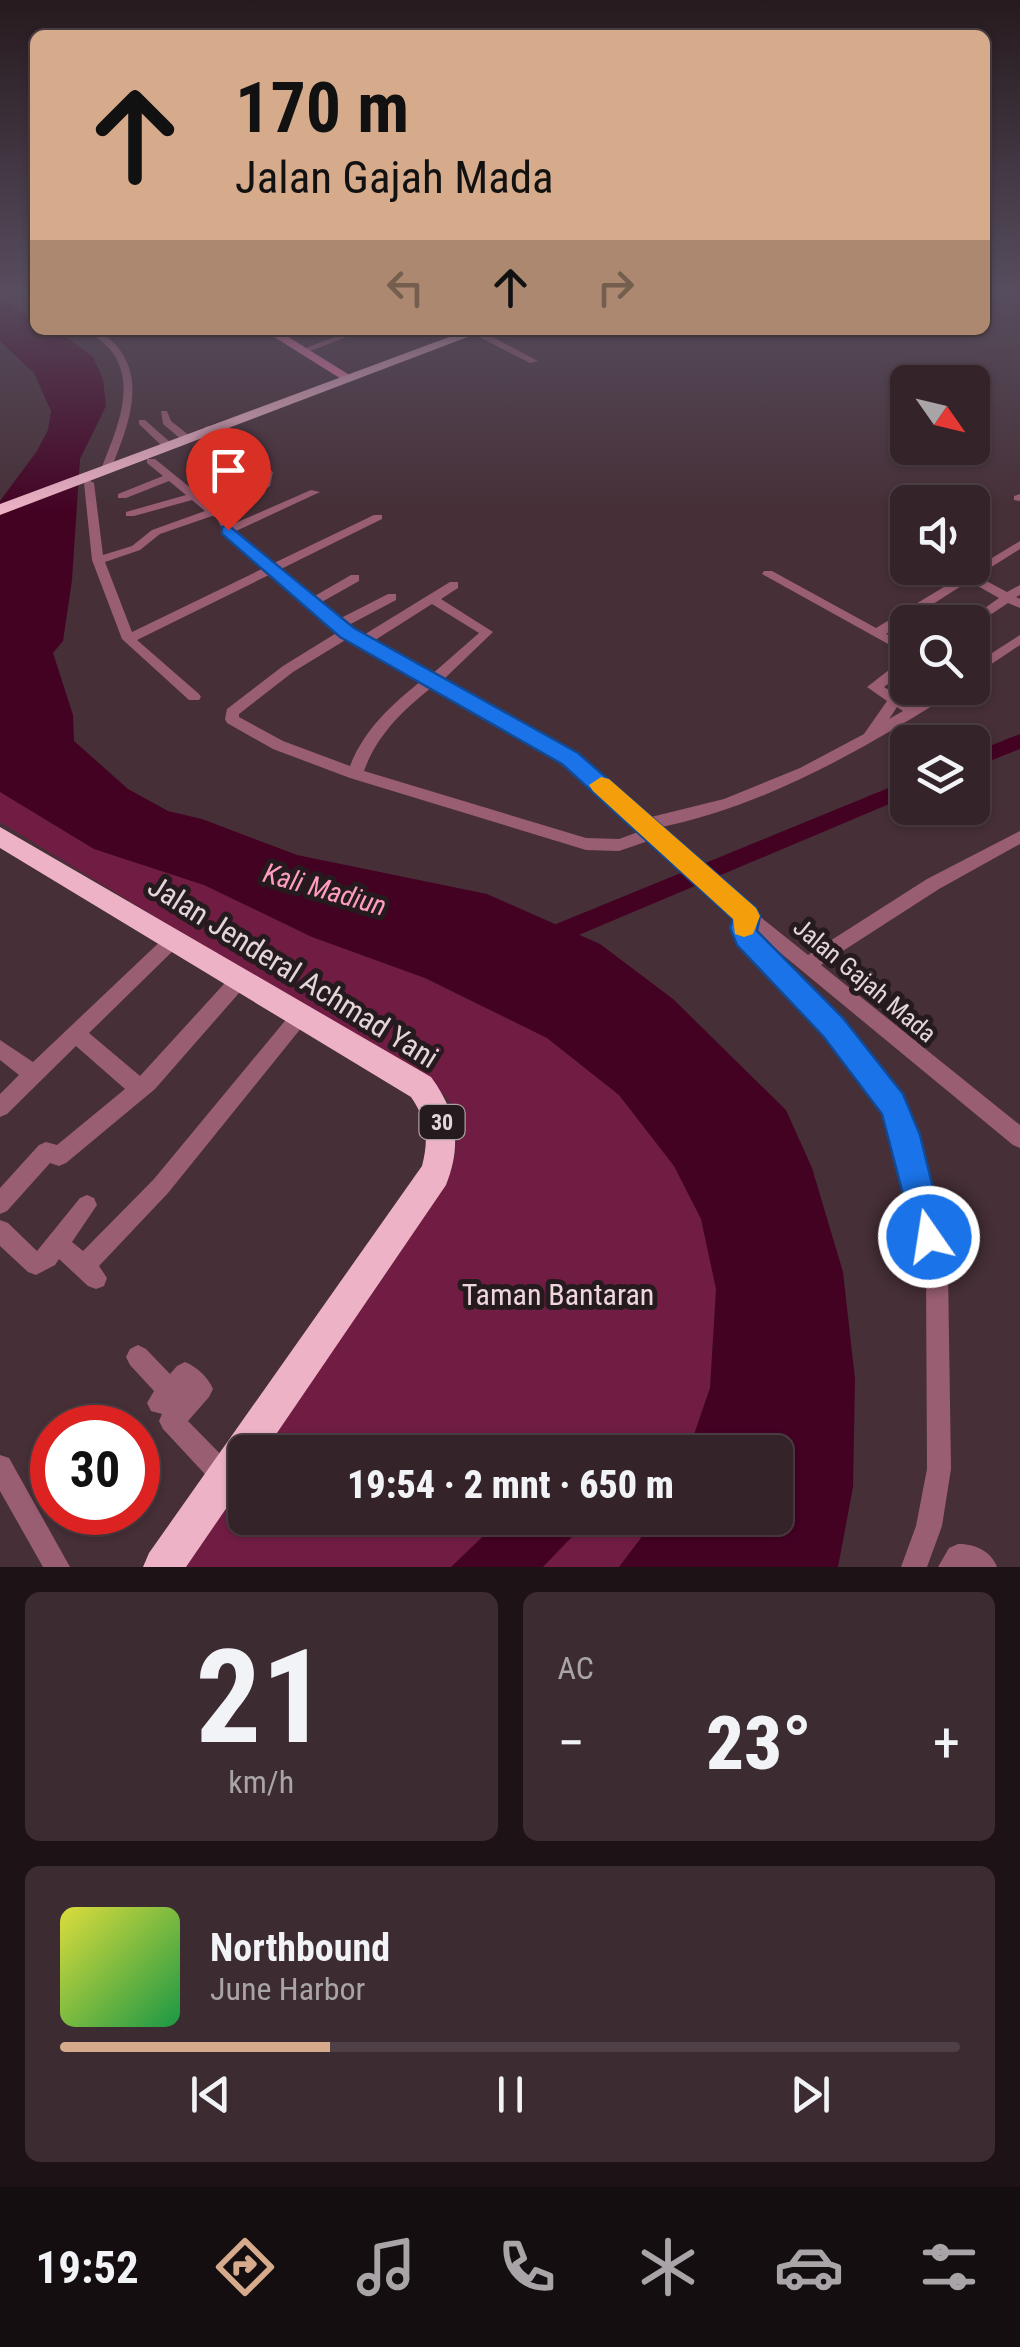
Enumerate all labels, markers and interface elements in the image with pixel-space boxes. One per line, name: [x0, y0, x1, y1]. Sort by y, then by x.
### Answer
text: 170 m: [235, 67, 409, 149]
icon: ahead: [70, 70, 200, 200]
text: Jalan Gajah Mada: [235, 151, 554, 204]
icon: left: [378, 260, 433, 315]
icon: ahead: [483, 260, 538, 315]
icon: right: [588, 260, 643, 315]
north arrow: [890, 365, 990, 465]
map controls: [890, 365, 990, 825]
pin: [186, 428, 271, 531]
icon: arrive: [201, 443, 256, 498]
button: sound: [890, 485, 990, 585]
button: search: [890, 605, 990, 705]
button: layers: [890, 725, 990, 825]
water label: Kali Madiun: [260, 856, 390, 923]
street label: Jalan Jenderal Achmad Yani: [142, 868, 445, 1075]
street label: Jalan Gajah Mada: [788, 912, 942, 1048]
road number: 30: [420, 1105, 464, 1139]
position arrow: [877, 1185, 981, 1289]
park label: Taman Bantaran: [462, 1277, 654, 1312]
speed limit sign: 30: [30, 1405, 160, 1535]
text: 19:54 · 2 mnt · 650 m: [347, 1463, 674, 1507]
text: 21: [196, 1621, 327, 1774]
text: AC: [558, 1649, 594, 1687]
text: 23°: [706, 1699, 812, 1787]
text: −: [558, 1711, 585, 1775]
text: +: [933, 1711, 960, 1775]
text: km/h: [228, 1763, 294, 1801]
text: Northbound: [210, 1926, 390, 1970]
text: June Harbor: [210, 1970, 365, 2008]
icon: previous: [183, 2067, 238, 2122]
icon: pause: [483, 2067, 538, 2122]
icon: next: [783, 2067, 838, 2122]
icon: directions: [210, 2232, 280, 2302]
icon: music: [351, 2232, 421, 2302]
icon: phone: [492, 2232, 562, 2302]
icon: climate: [633, 2232, 703, 2302]
icon: car: [774, 2232, 844, 2302]
icon: filters: [914, 2232, 984, 2302]
text: 19:52: [35, 2241, 139, 2294]

